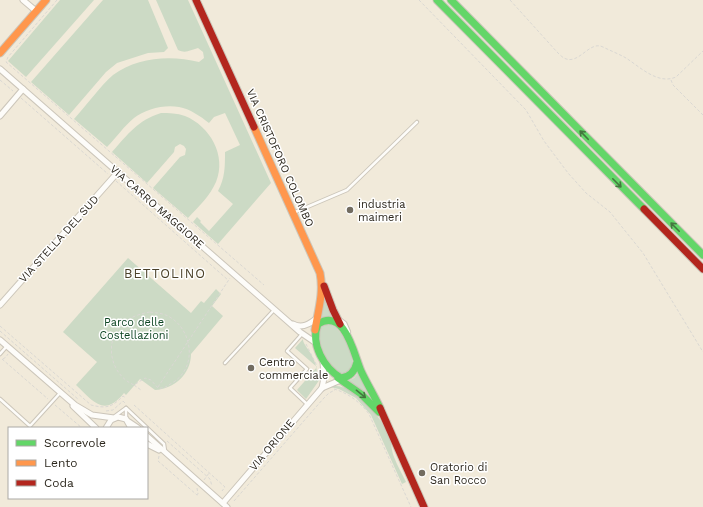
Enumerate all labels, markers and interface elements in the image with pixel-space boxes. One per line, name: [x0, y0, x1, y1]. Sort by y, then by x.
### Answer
street label: VIA CRISTOFORO COLOMBO: [244, 87, 316, 229]
one-way arrow: [579, 130, 589, 140]
street label: VIA CARRO MAGGIORE: [107, 163, 207, 251]
one-way arrow: [612, 178, 622, 188]
street label: VIA STELLA DEL SUD: [16, 193, 102, 285]
place label: industria maimeri: [358, 198, 405, 224]
marker: industria maimeri: [345, 205, 355, 215]
one-way arrow: [670, 222, 680, 232]
district label: BETTOLINO: [124, 266, 206, 281]
park label: Parco delle Costellazioni: [100, 316, 169, 342]
place label: Centro commerciale: [259, 356, 328, 382]
marker: Centro commerciale: [246, 363, 256, 373]
one-way arrow: [355, 389, 366, 398]
street label: VIA ORIONE: [247, 417, 297, 473]
legend: [8, 427, 148, 499]
text: Scorrevole: [44, 436, 106, 450]
text: Lento: [44, 456, 78, 470]
place label: Oratorio di San Rocco: [430, 461, 487, 487]
marker: Oratorio di San Rocco: [417, 468, 427, 478]
text: Coda: [44, 476, 74, 490]

